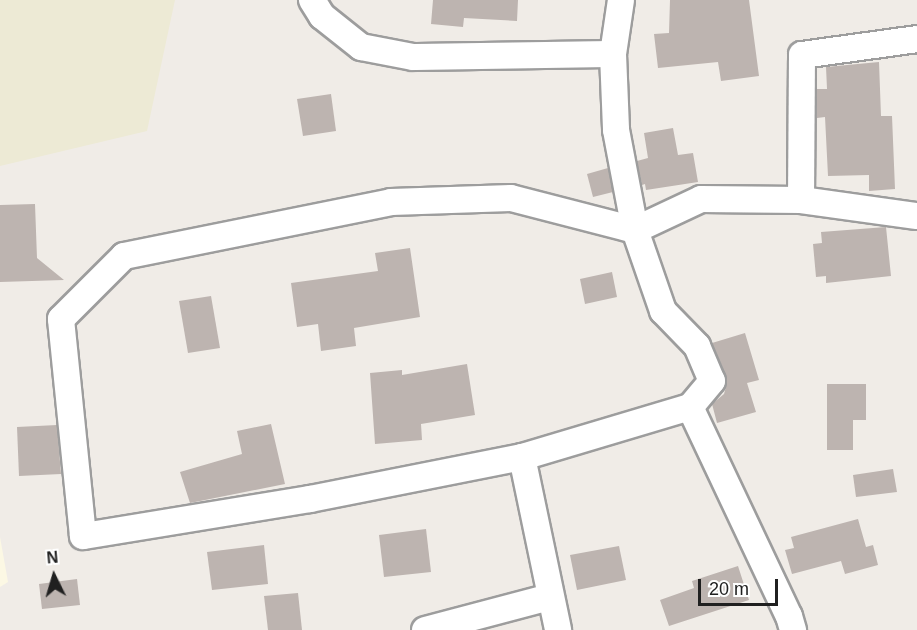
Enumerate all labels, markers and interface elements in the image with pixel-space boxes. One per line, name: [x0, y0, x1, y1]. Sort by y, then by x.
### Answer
north arrow: [24, 546, 84, 606]
text: N: [46, 549, 59, 567]
scale bar: [701, 567, 780, 605]
text: 20 m: [709, 579, 749, 599]

